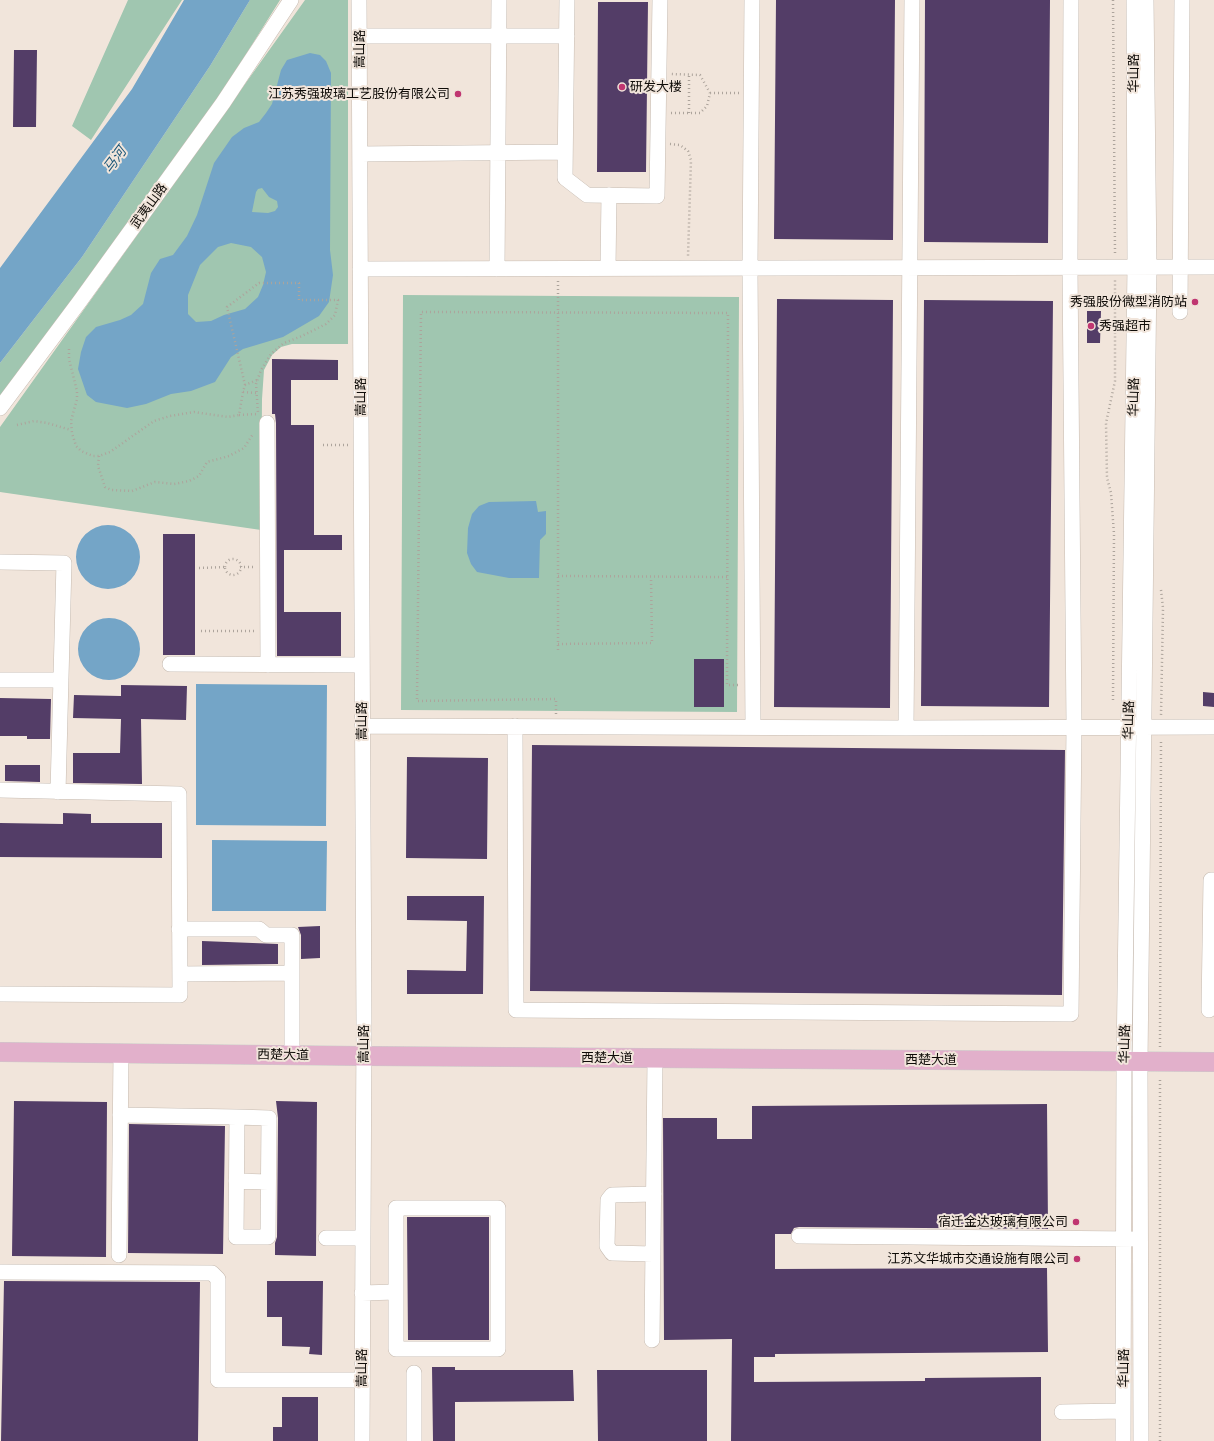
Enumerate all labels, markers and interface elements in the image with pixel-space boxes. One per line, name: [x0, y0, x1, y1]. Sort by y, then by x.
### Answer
street label: 嵩山路: [352, 30, 368, 68]
street label: 华山路: [1126, 54, 1142, 92]
place label: 研发大楼: [630, 79, 682, 95]
marker: 研发大楼: [617, 82, 627, 92]
place label: 江苏秀强玻璃工艺股份有限公司: [268, 86, 450, 102]
marker: 江苏秀强玻璃工艺股份有限公司: [453, 89, 463, 99]
water label: 马河: [100, 144, 130, 176]
street label: 武夷山路: [127, 180, 171, 232]
place label: 秀强股份微型消防站: [1070, 294, 1187, 310]
marker: 秀强股份微型消防站: [1190, 297, 1200, 307]
place label: 秀强超市: [1099, 318, 1151, 334]
marker: 秀强超市: [1086, 321, 1096, 331]
street label: 华山路: [1126, 377, 1142, 417]
street label: 嵩山路: [353, 378, 369, 416]
street label: 华山路: [1121, 700, 1137, 740]
street label: 嵩山路: [354, 702, 370, 740]
street label: 华山路: [1117, 1024, 1133, 1064]
street label: 嵩山路: [356, 1025, 372, 1063]
street label: 西楚大道: [257, 1047, 309, 1063]
street label: 西楚大道: [581, 1050, 633, 1066]
street label: 西楚大道: [905, 1052, 957, 1068]
place label: 宿迁金达玻璃有限公司: [938, 1214, 1068, 1230]
marker: 宿迁金达玻璃有限公司: [1071, 1217, 1081, 1227]
place label: 江苏文华城市交通设施有限公司: [887, 1251, 1069, 1267]
marker: 江苏文华城市交通设施有限公司: [1072, 1254, 1082, 1264]
street label: 嵩山路: [354, 1349, 370, 1387]
street label: 华山路: [1116, 1349, 1132, 1387]

